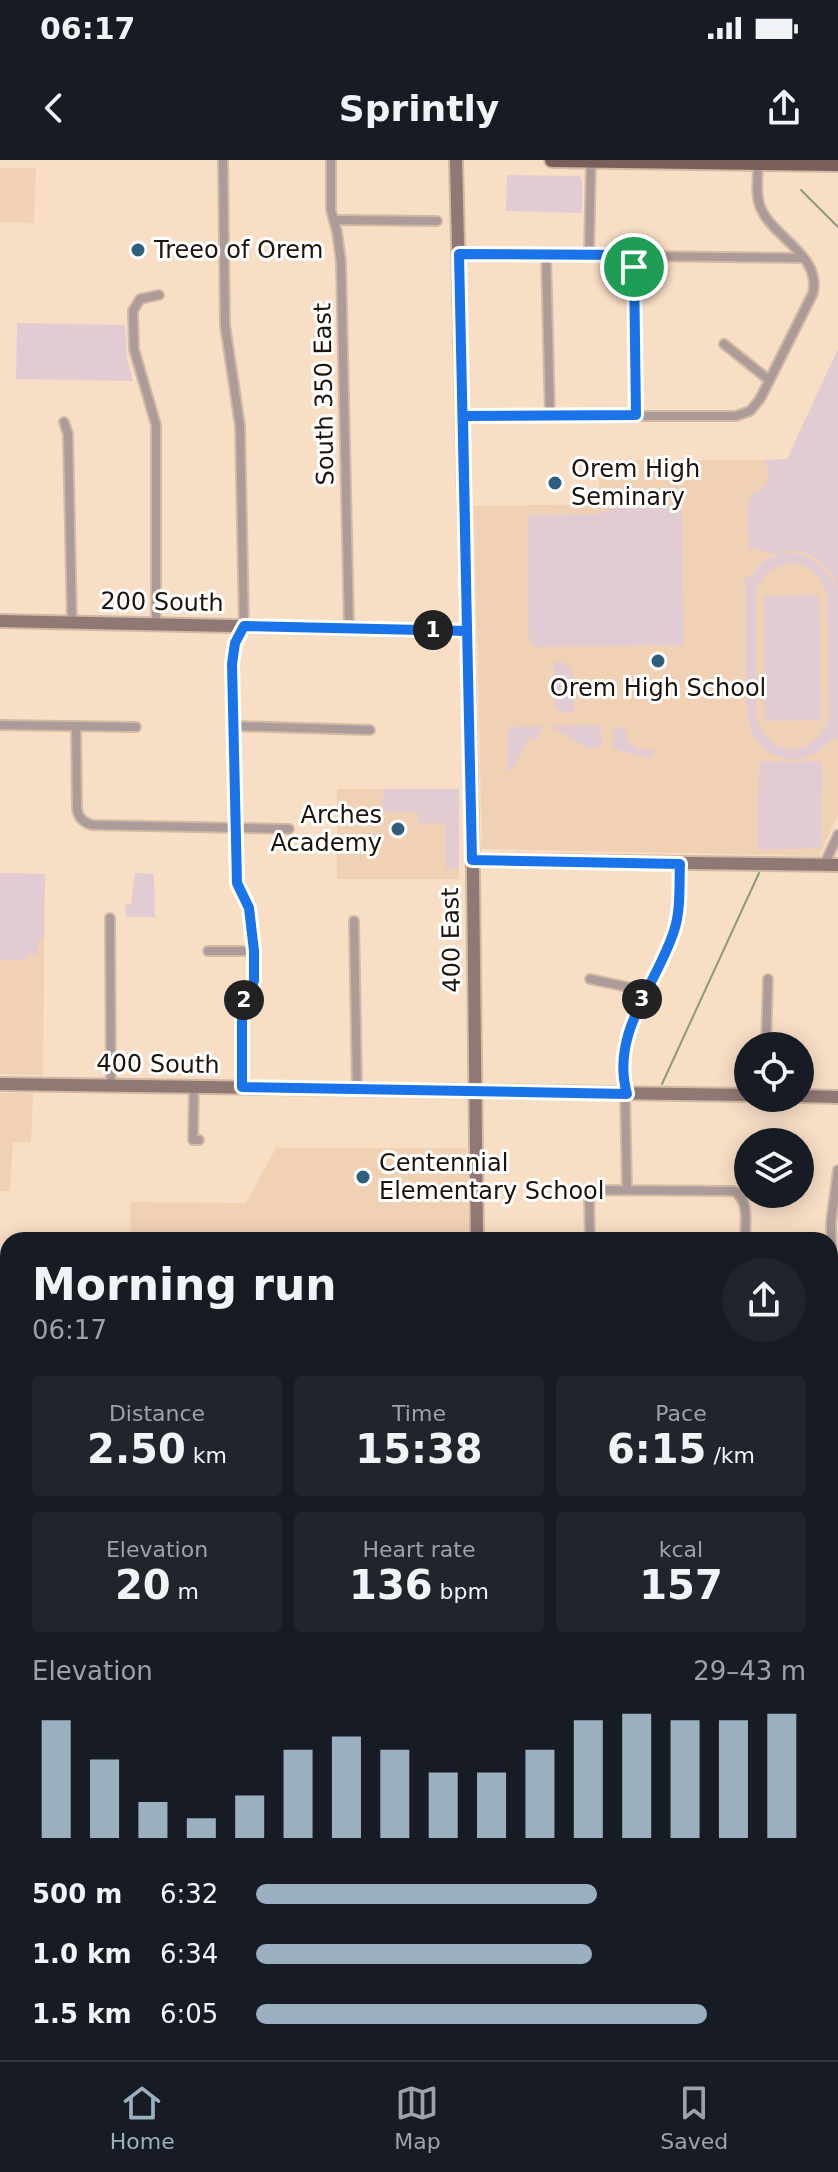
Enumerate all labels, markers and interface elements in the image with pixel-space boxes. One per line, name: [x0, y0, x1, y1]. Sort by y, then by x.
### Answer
text: 06:17: [40, 11, 136, 46]
icon: back: [32, 86, 76, 130]
icon: share: [762, 86, 806, 130]
text: Sprintly: [339, 88, 499, 129]
pin: [600, 233, 668, 301]
place label: Treeo of Orem: [153, 236, 323, 264]
marker: Treeo of Orem: [129, 241, 147, 259]
icon: arrive: [612, 245, 656, 289]
street label: South 350 East: [308, 302, 340, 486]
place label: Orem High Seminary: [571, 455, 700, 511]
marker: Orem High Seminary: [546, 474, 564, 492]
street label: 200 South: [100, 587, 224, 617]
pin: 1: [413, 610, 453, 650]
text: 1: [425, 617, 441, 642]
marker: Orem High School: [649, 652, 667, 670]
place label: Orem High School: [550, 674, 766, 702]
place label: Arches Academy: [271, 801, 382, 857]
marker: Arches Academy: [389, 820, 407, 838]
street label: 400 East: [436, 887, 466, 993]
pin: 3: [622, 979, 662, 1019]
pin: 2: [224, 980, 264, 1020]
text: 3: [634, 986, 650, 1011]
text: 2: [236, 987, 252, 1012]
map controls: [734, 1032, 814, 1208]
button: locate: [734, 1032, 814, 1112]
street label: 400 South: [96, 1049, 220, 1079]
button: layers: [734, 1128, 814, 1208]
place label: Centennial Elementary School: [379, 1149, 604, 1205]
marker: Centennial Elementary School: [354, 1168, 372, 1186]
button: share: [722, 1258, 806, 1342]
text: Morning run: [32, 1259, 337, 1310]
text: 06:17: [32, 1315, 107, 1345]
text: Distance: [109, 1401, 205, 1426]
text: Time: [392, 1401, 446, 1426]
text: Pace: [655, 1401, 707, 1426]
text: 2.50: [87, 1426, 186, 1472]
text: 15:38: [355, 1426, 483, 1472]
text: 6:15: [607, 1426, 706, 1472]
text: km: [186, 1443, 227, 1468]
text: /km: [706, 1443, 755, 1468]
text: Elevation: [106, 1537, 208, 1562]
text: Heart rate: [363, 1537, 475, 1562]
text: kcal: [659, 1537, 703, 1562]
text: 20: [115, 1562, 171, 1608]
text: 136: [349, 1562, 433, 1608]
text: 157: [639, 1562, 723, 1608]
text: m: [171, 1579, 199, 1604]
text: bpm: [433, 1579, 489, 1604]
text: Elevation: [32, 1656, 153, 1686]
text: 29–43 m: [693, 1656, 806, 1686]
text: 500 m: [32, 1879, 122, 1909]
text: 6:32: [160, 1879, 218, 1909]
text: 1.0 km: [32, 1939, 132, 1969]
text: 6:34: [160, 1939, 218, 1969]
text: 1.5 km: [32, 1999, 132, 2029]
text: 6:05: [160, 1999, 218, 2029]
tab: Home: [110, 2081, 175, 2154]
tab: Map: [394, 2081, 441, 2154]
tab: Saved: [660, 2081, 728, 2154]

